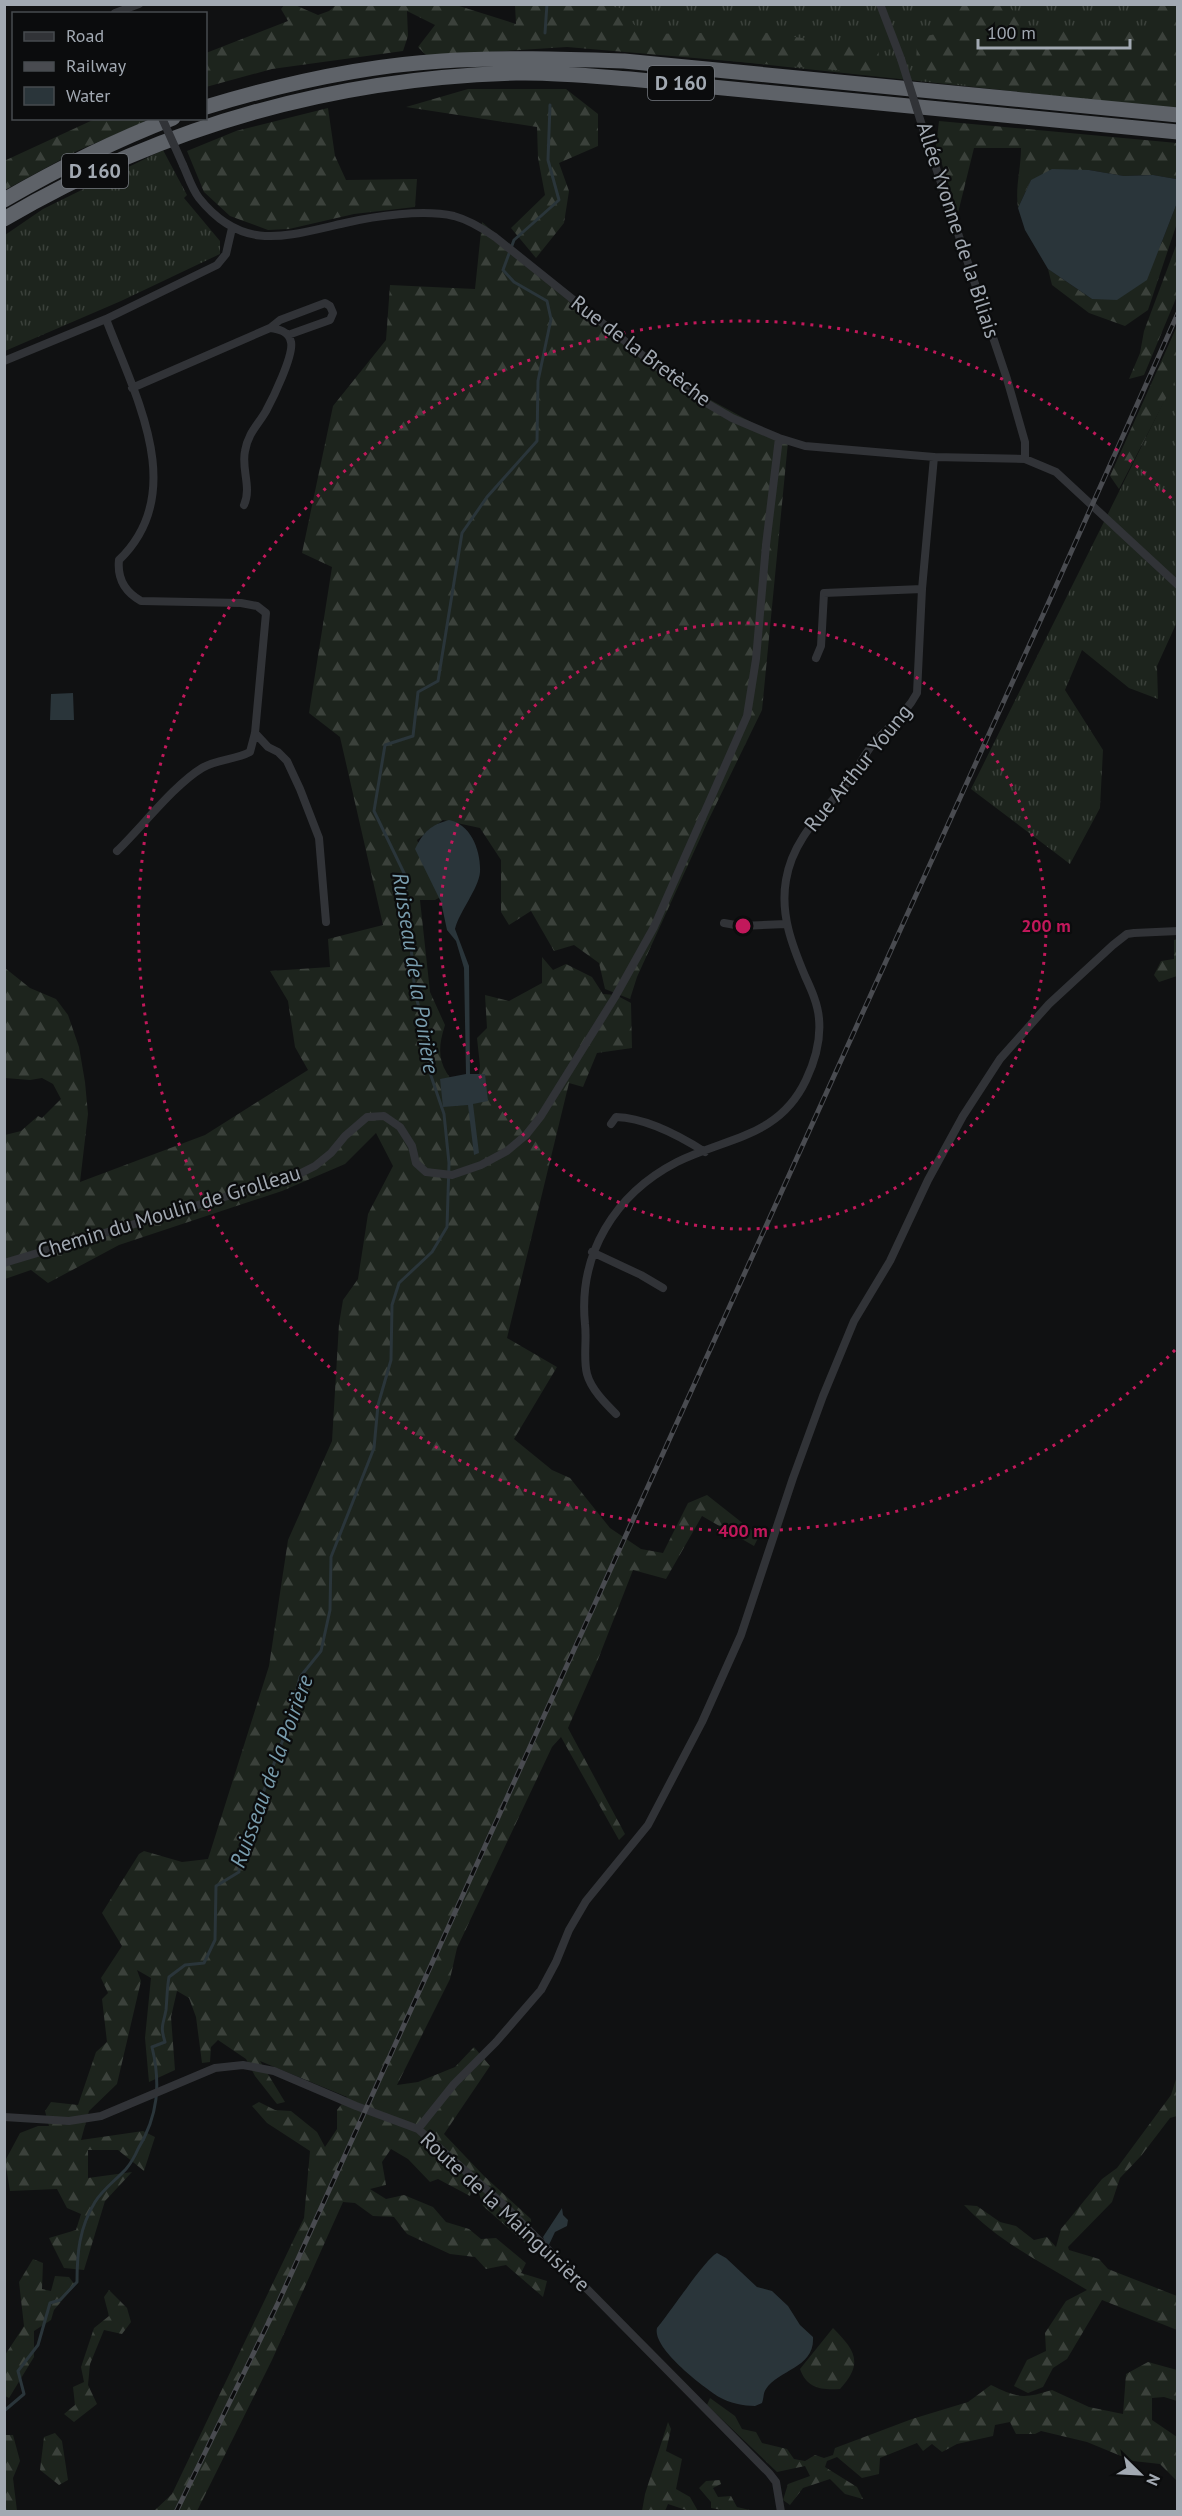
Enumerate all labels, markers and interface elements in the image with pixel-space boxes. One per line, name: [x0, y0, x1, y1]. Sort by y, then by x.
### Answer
legend: [12, 12, 207, 120]
scale bar: [978, 12, 1130, 50]
text: 100 m: [987, 21, 1036, 44]
text: Road: [66, 24, 104, 47]
text: Railway: [66, 54, 127, 77]
road number: D 160: [648, 66, 714, 100]
text: Water: [66, 84, 110, 107]
street label: Allée Yvonne de la Biliais: [911, 118, 1006, 341]
road number: D 160: [62, 154, 128, 188]
street label: Rue de la Bretèche: [566, 289, 717, 412]
street label: Rue Arthur Young: [798, 698, 917, 837]
water label: Ruisseau de la Poirière: [386, 871, 446, 1076]
text: 200 m: [1021, 914, 1071, 937]
centre of rings: [733, 916, 753, 936]
street label: Chemin du Moulin de Grolleau: [34, 1159, 304, 1264]
text: 400 m: [718, 1519, 768, 1542]
water label: Ruisseau de la Poirière: [223, 1670, 319, 1871]
street label: Route de la Mainguisière: [415, 2126, 596, 2297]
north arrow: [1110, 2444, 1170, 2504]
text: N: [1142, 2471, 1165, 2489]

